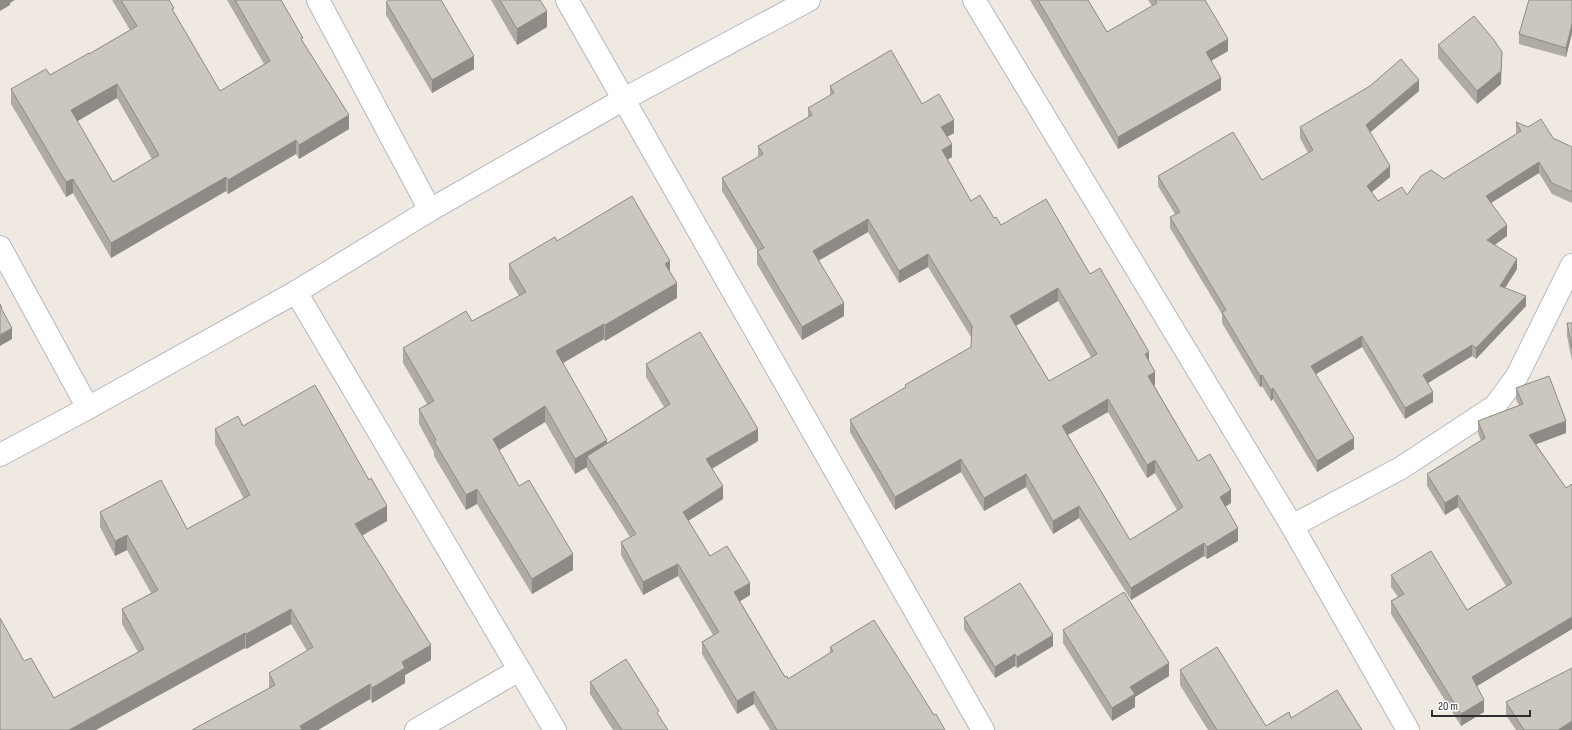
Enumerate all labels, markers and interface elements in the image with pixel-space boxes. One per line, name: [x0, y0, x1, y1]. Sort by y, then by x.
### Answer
scale bar: [1432, 692, 1530, 718]
text: 20 m: [1438, 699, 1458, 714]

